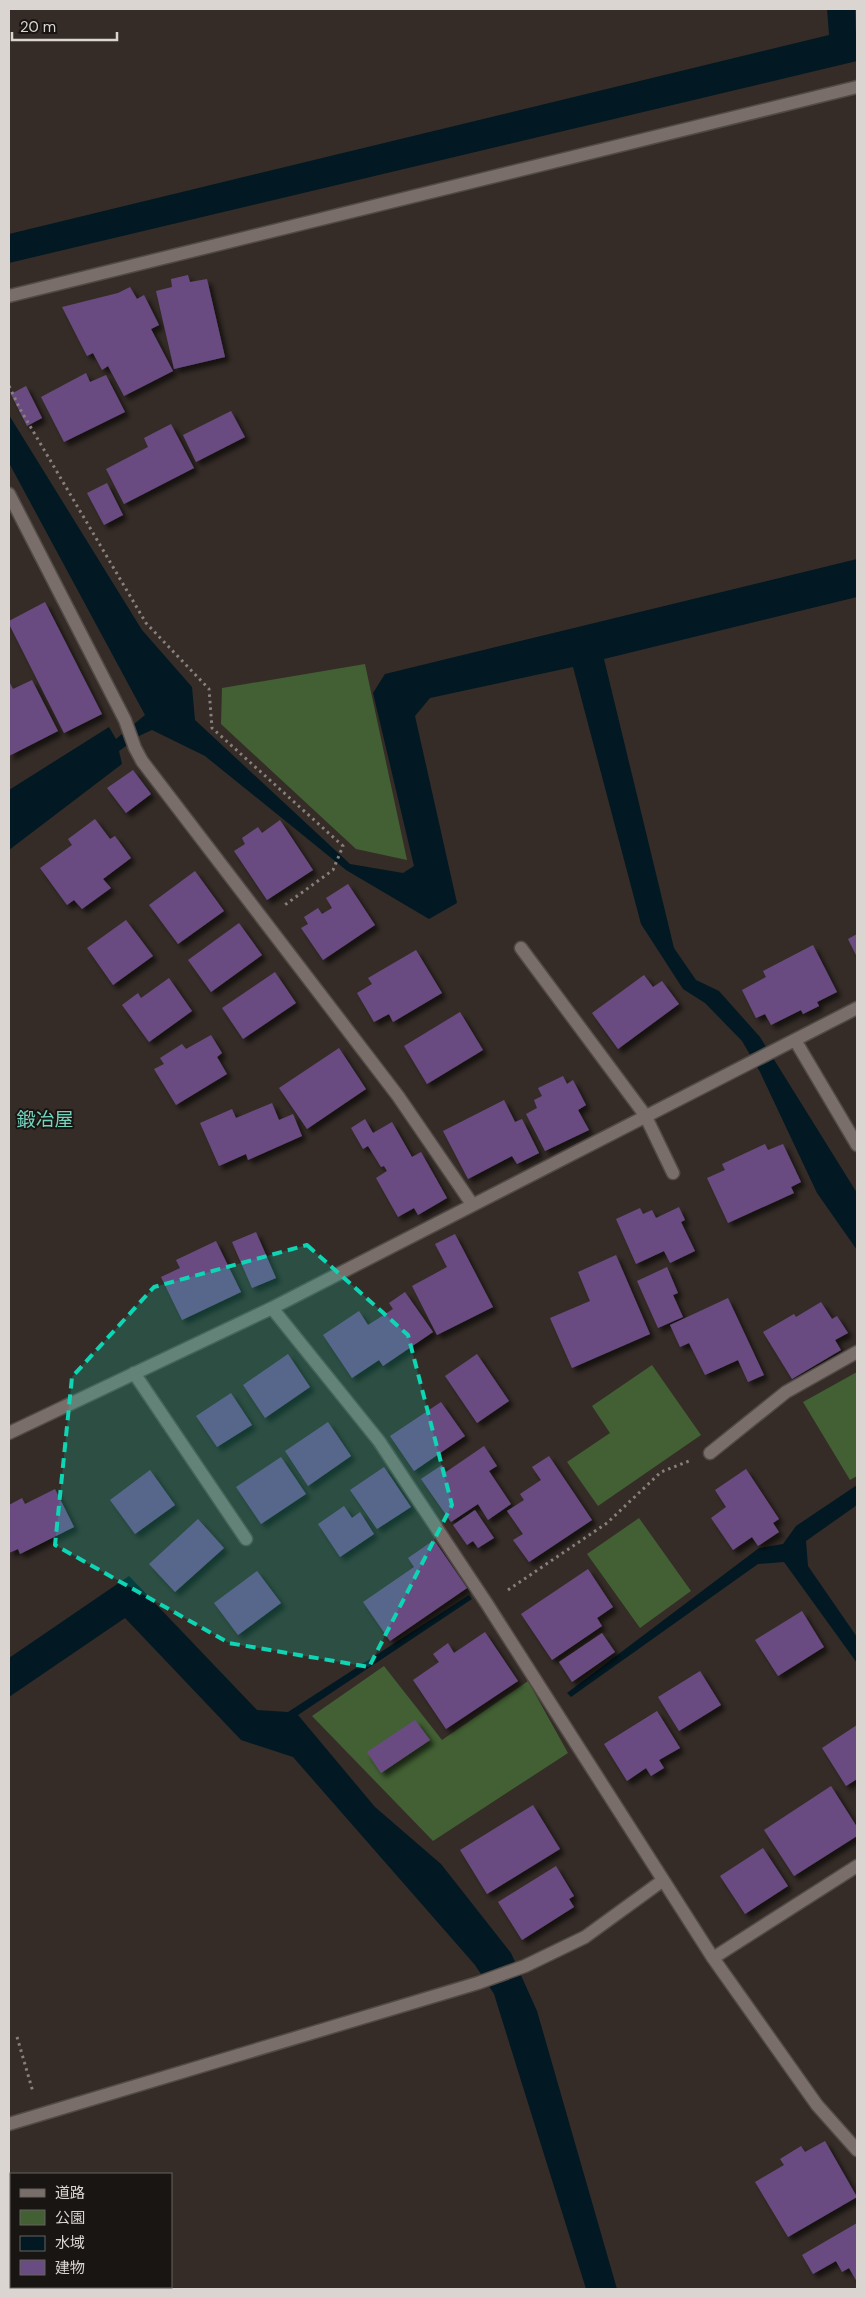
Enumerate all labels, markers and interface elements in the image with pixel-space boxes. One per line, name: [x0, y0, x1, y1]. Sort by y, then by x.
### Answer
scale bar: [12, 10, 118, 42]
text: 20 m: [20, 17, 56, 37]
district label: 鍛冶屋: [16, 1107, 74, 1132]
legend: [10, 2173, 172, 2288]
text: 道路: [55, 2183, 85, 2203]
text: 公園: [55, 2208, 85, 2228]
text: 水域: [55, 2233, 85, 2253]
text: 建物: [55, 2258, 85, 2278]

